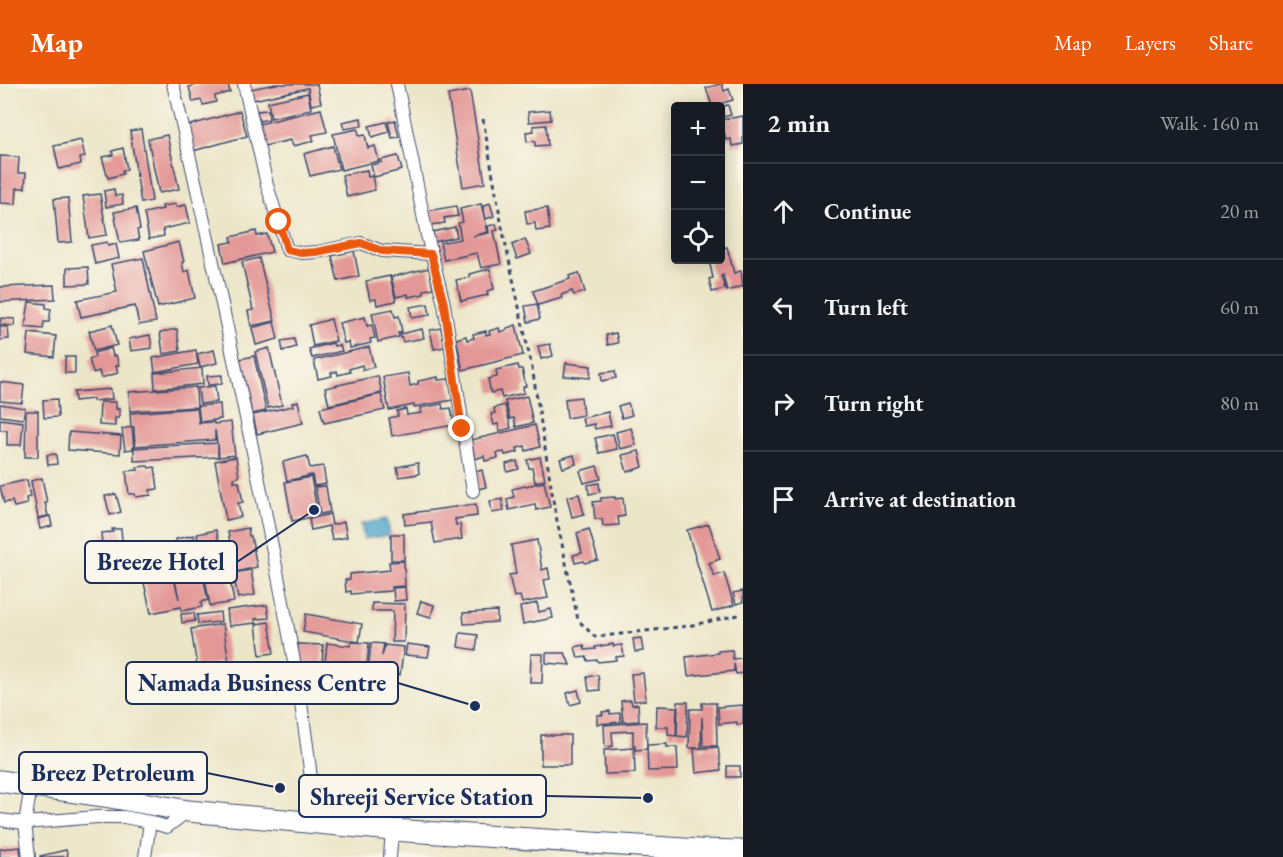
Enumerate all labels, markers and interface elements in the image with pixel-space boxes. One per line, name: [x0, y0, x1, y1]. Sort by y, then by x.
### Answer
text: Map: [30, 24, 83, 60]
text: Map: [1054, 29, 1092, 56]
text: Layers: [1125, 29, 1176, 56]
text: Share: [1209, 29, 1253, 56]
map controls: [671, 102, 725, 264]
button: +: [671, 102, 725, 156]
text: 2 min: [767, 106, 830, 140]
text: Walk · 160 m: [1160, 110, 1259, 136]
button: −: [671, 156, 725, 210]
icon: ahead: [767, 195, 800, 228]
text: Continue: [824, 197, 911, 226]
text: 20 m: [1220, 198, 1259, 224]
route start: [265, 208, 291, 234]
button: locate: [671, 210, 725, 264]
icon: left: [767, 291, 800, 324]
text: Turn left: [824, 293, 908, 322]
text: 60 m: [1220, 294, 1259, 320]
icon: right: [767, 387, 800, 420]
text: Turn right: [824, 389, 923, 418]
text: 80 m: [1220, 390, 1259, 416]
route end: [448, 415, 474, 441]
icon: arrive: [767, 483, 800, 516]
text: Arrive at destination: [824, 485, 1016, 514]
callout: Breeze Hotel: [85, 541, 237, 583]
text: Breeze Hotel: [97, 546, 225, 577]
callout: Namada Business Centre: [126, 662, 398, 704]
text: Namada Business Centre: [138, 667, 386, 698]
callout: Breez Petroleum: [19, 752, 207, 794]
text: Breez Petroleum: [31, 757, 195, 788]
callout: Shreeji Service Station: [299, 775, 546, 817]
text: Shreeji Service Station: [310, 781, 534, 813]

